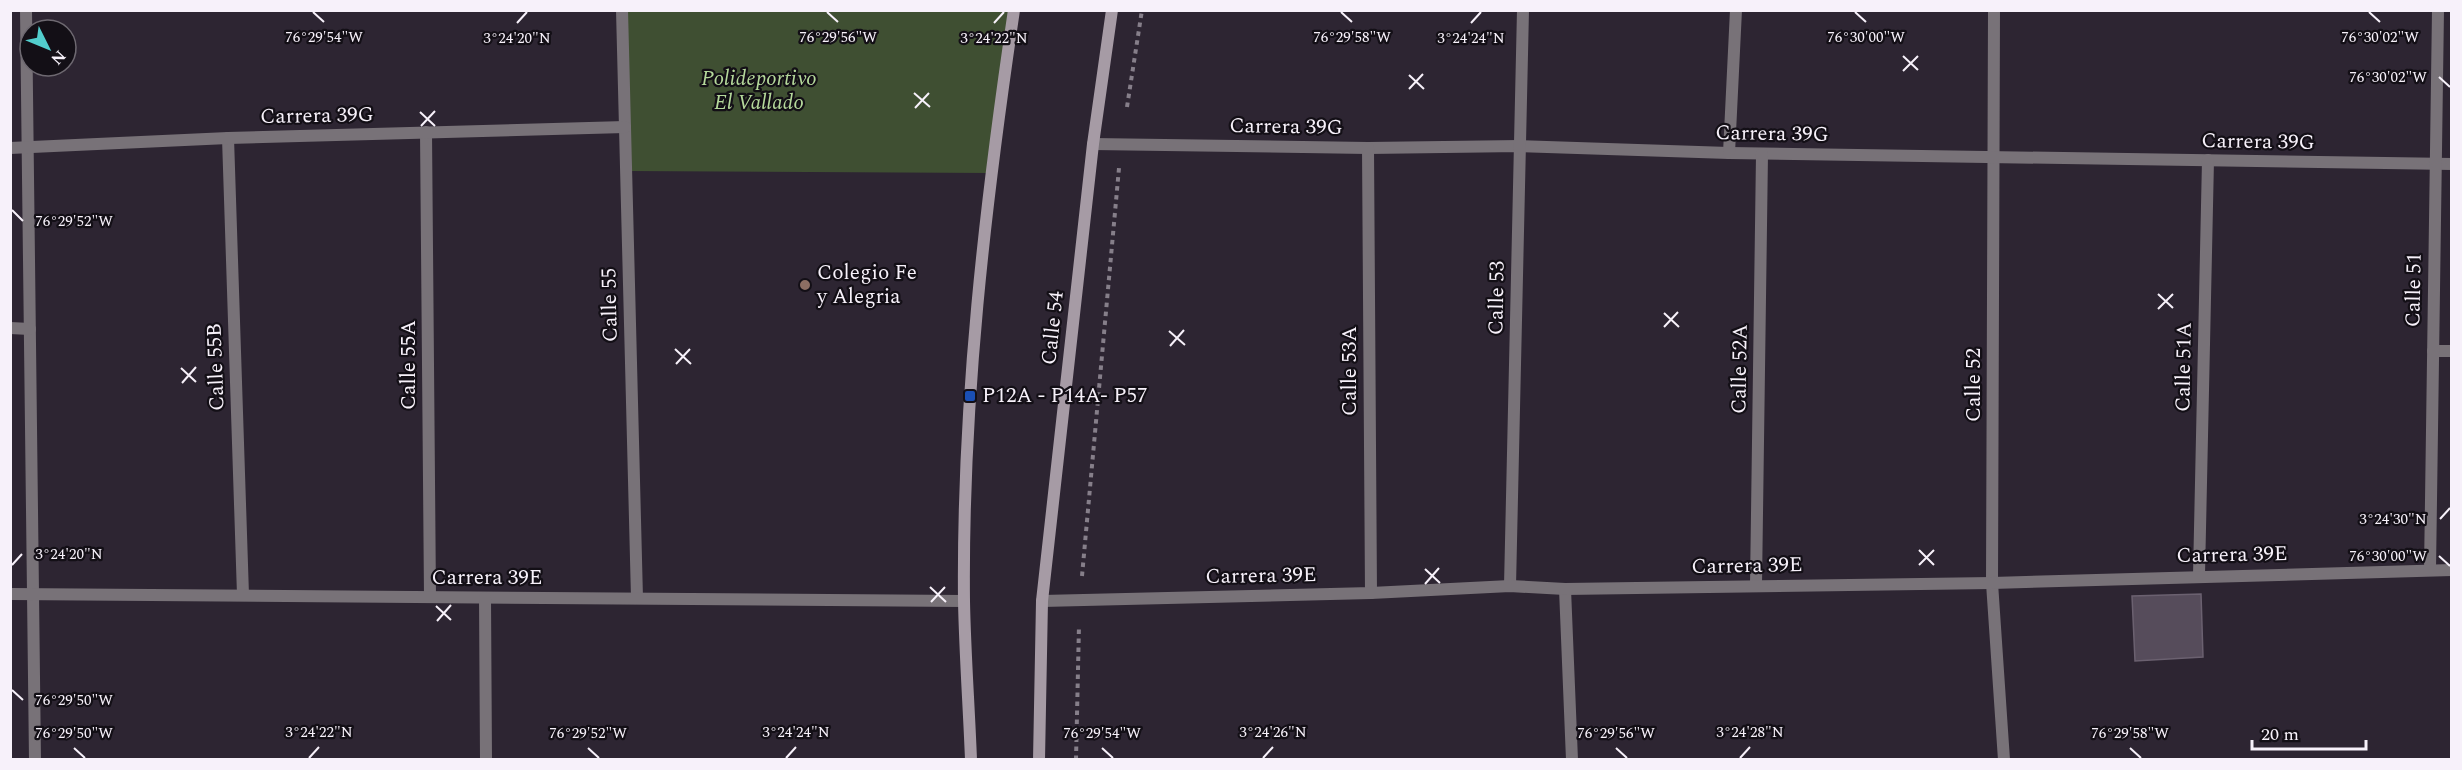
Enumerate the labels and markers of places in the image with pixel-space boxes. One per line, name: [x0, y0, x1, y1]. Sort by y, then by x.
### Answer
place label: Colegio Fe y Alegria: [816, 257, 917, 313]
marker: Colegio Fe y Alegria: [798, 278, 812, 292]
place label: P12A - P14A- P57: [982, 380, 1148, 412]
marker: P12A - P14A- P57: [963, 389, 977, 403]

